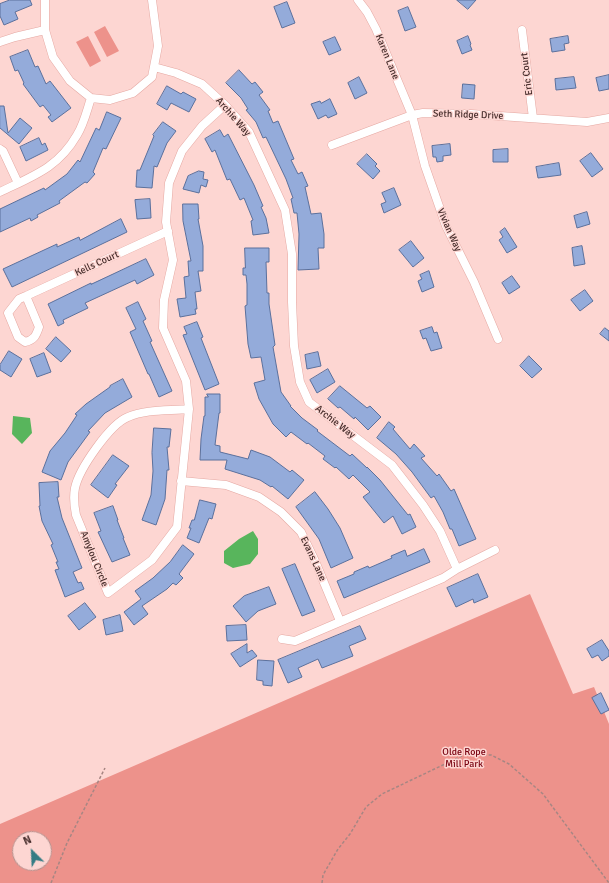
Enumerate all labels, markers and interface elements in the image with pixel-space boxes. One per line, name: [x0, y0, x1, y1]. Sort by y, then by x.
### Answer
street label: Karen Lane: [372, 33, 402, 81]
street label: Eric Court: [518, 52, 536, 96]
street label: Archie Way: [213, 95, 253, 139]
street label: Seth Ridge Drive: [433, 108, 503, 122]
street label: Vivian Way: [434, 207, 464, 253]
street label: Kells Court: [73, 249, 121, 279]
street label: Archie Way: [313, 403, 357, 441]
street label: Amylou Circle: [77, 529, 111, 589]
street label: Evans Lane: [297, 535, 329, 583]
park label: Olde Rope Mill Park: [442, 746, 486, 770]
north arrow: [12, 831, 52, 871]
text: N: [21, 833, 33, 848]

